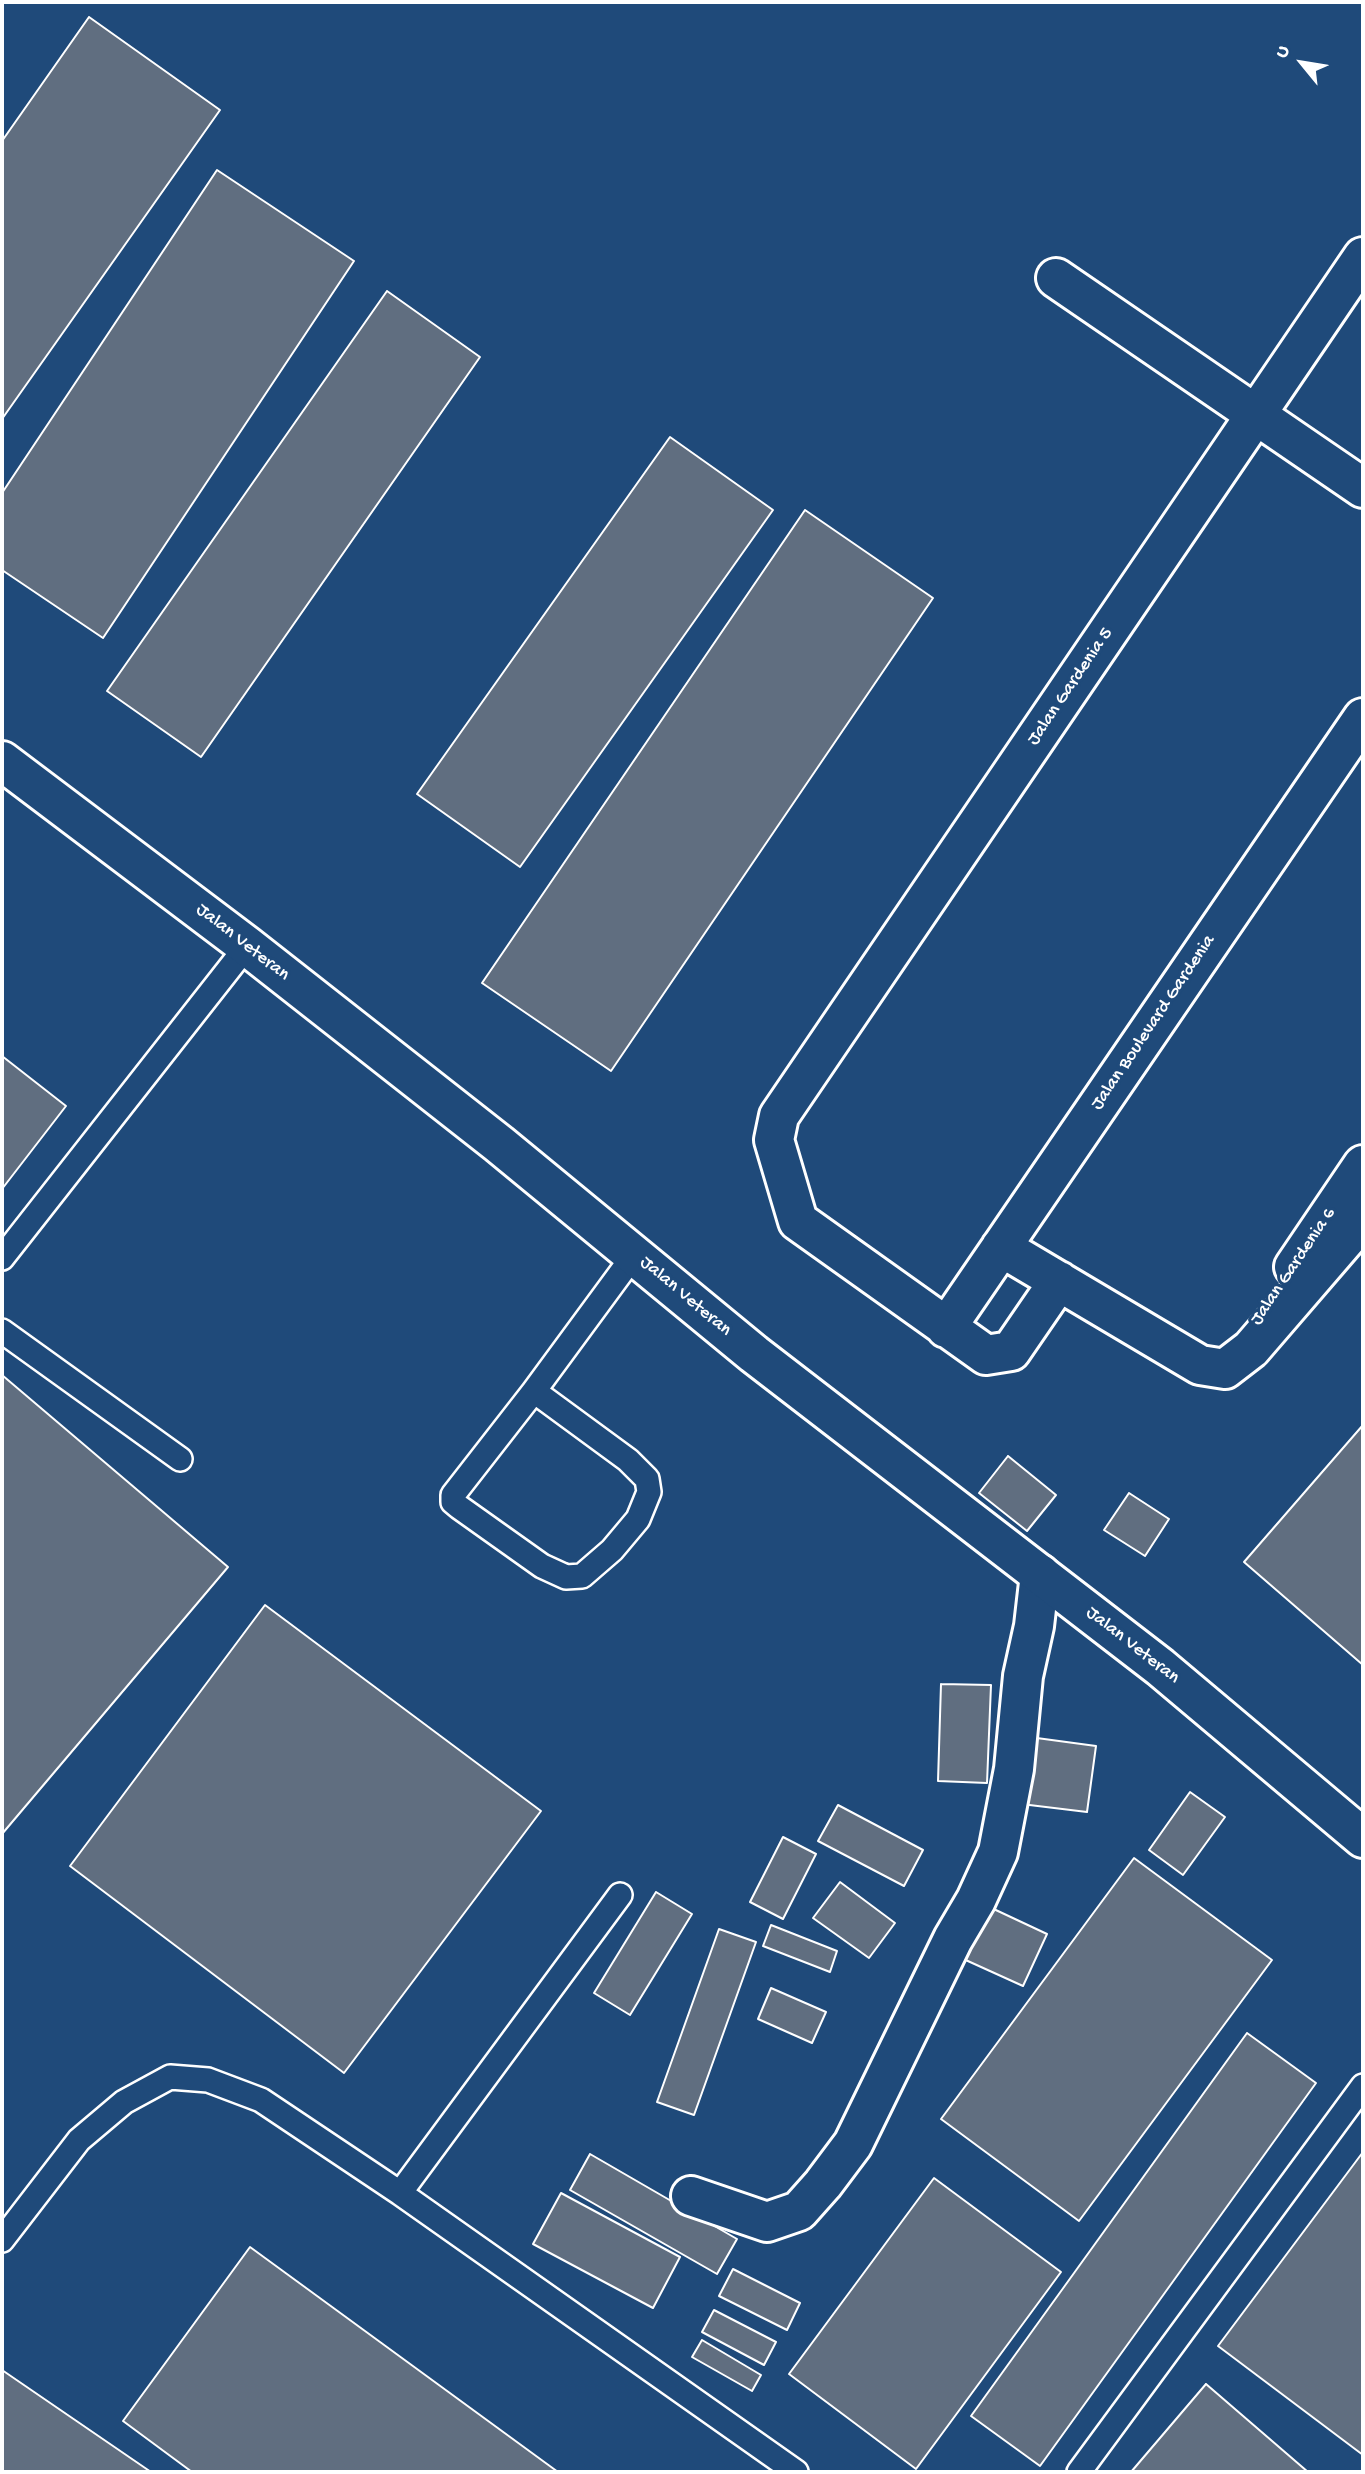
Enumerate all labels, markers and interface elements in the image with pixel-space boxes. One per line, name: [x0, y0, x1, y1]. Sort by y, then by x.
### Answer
north arrow: [1267, 28, 1337, 98]
text: U: [1271, 42, 1296, 63]
street label: Jalan Gardenia 5: [1023, 624, 1119, 750]
street label: Jalan Veteran: [190, 899, 294, 987]
street label: Jalan Boulevard Gardenia: [1087, 931, 1221, 1115]
street label: Jalan Gardenia 6: [1246, 1204, 1342, 1330]
street label: Jalan Veteran: [634, 1252, 736, 1342]
street label: Jalan Veteran: [1080, 1602, 1184, 1690]

